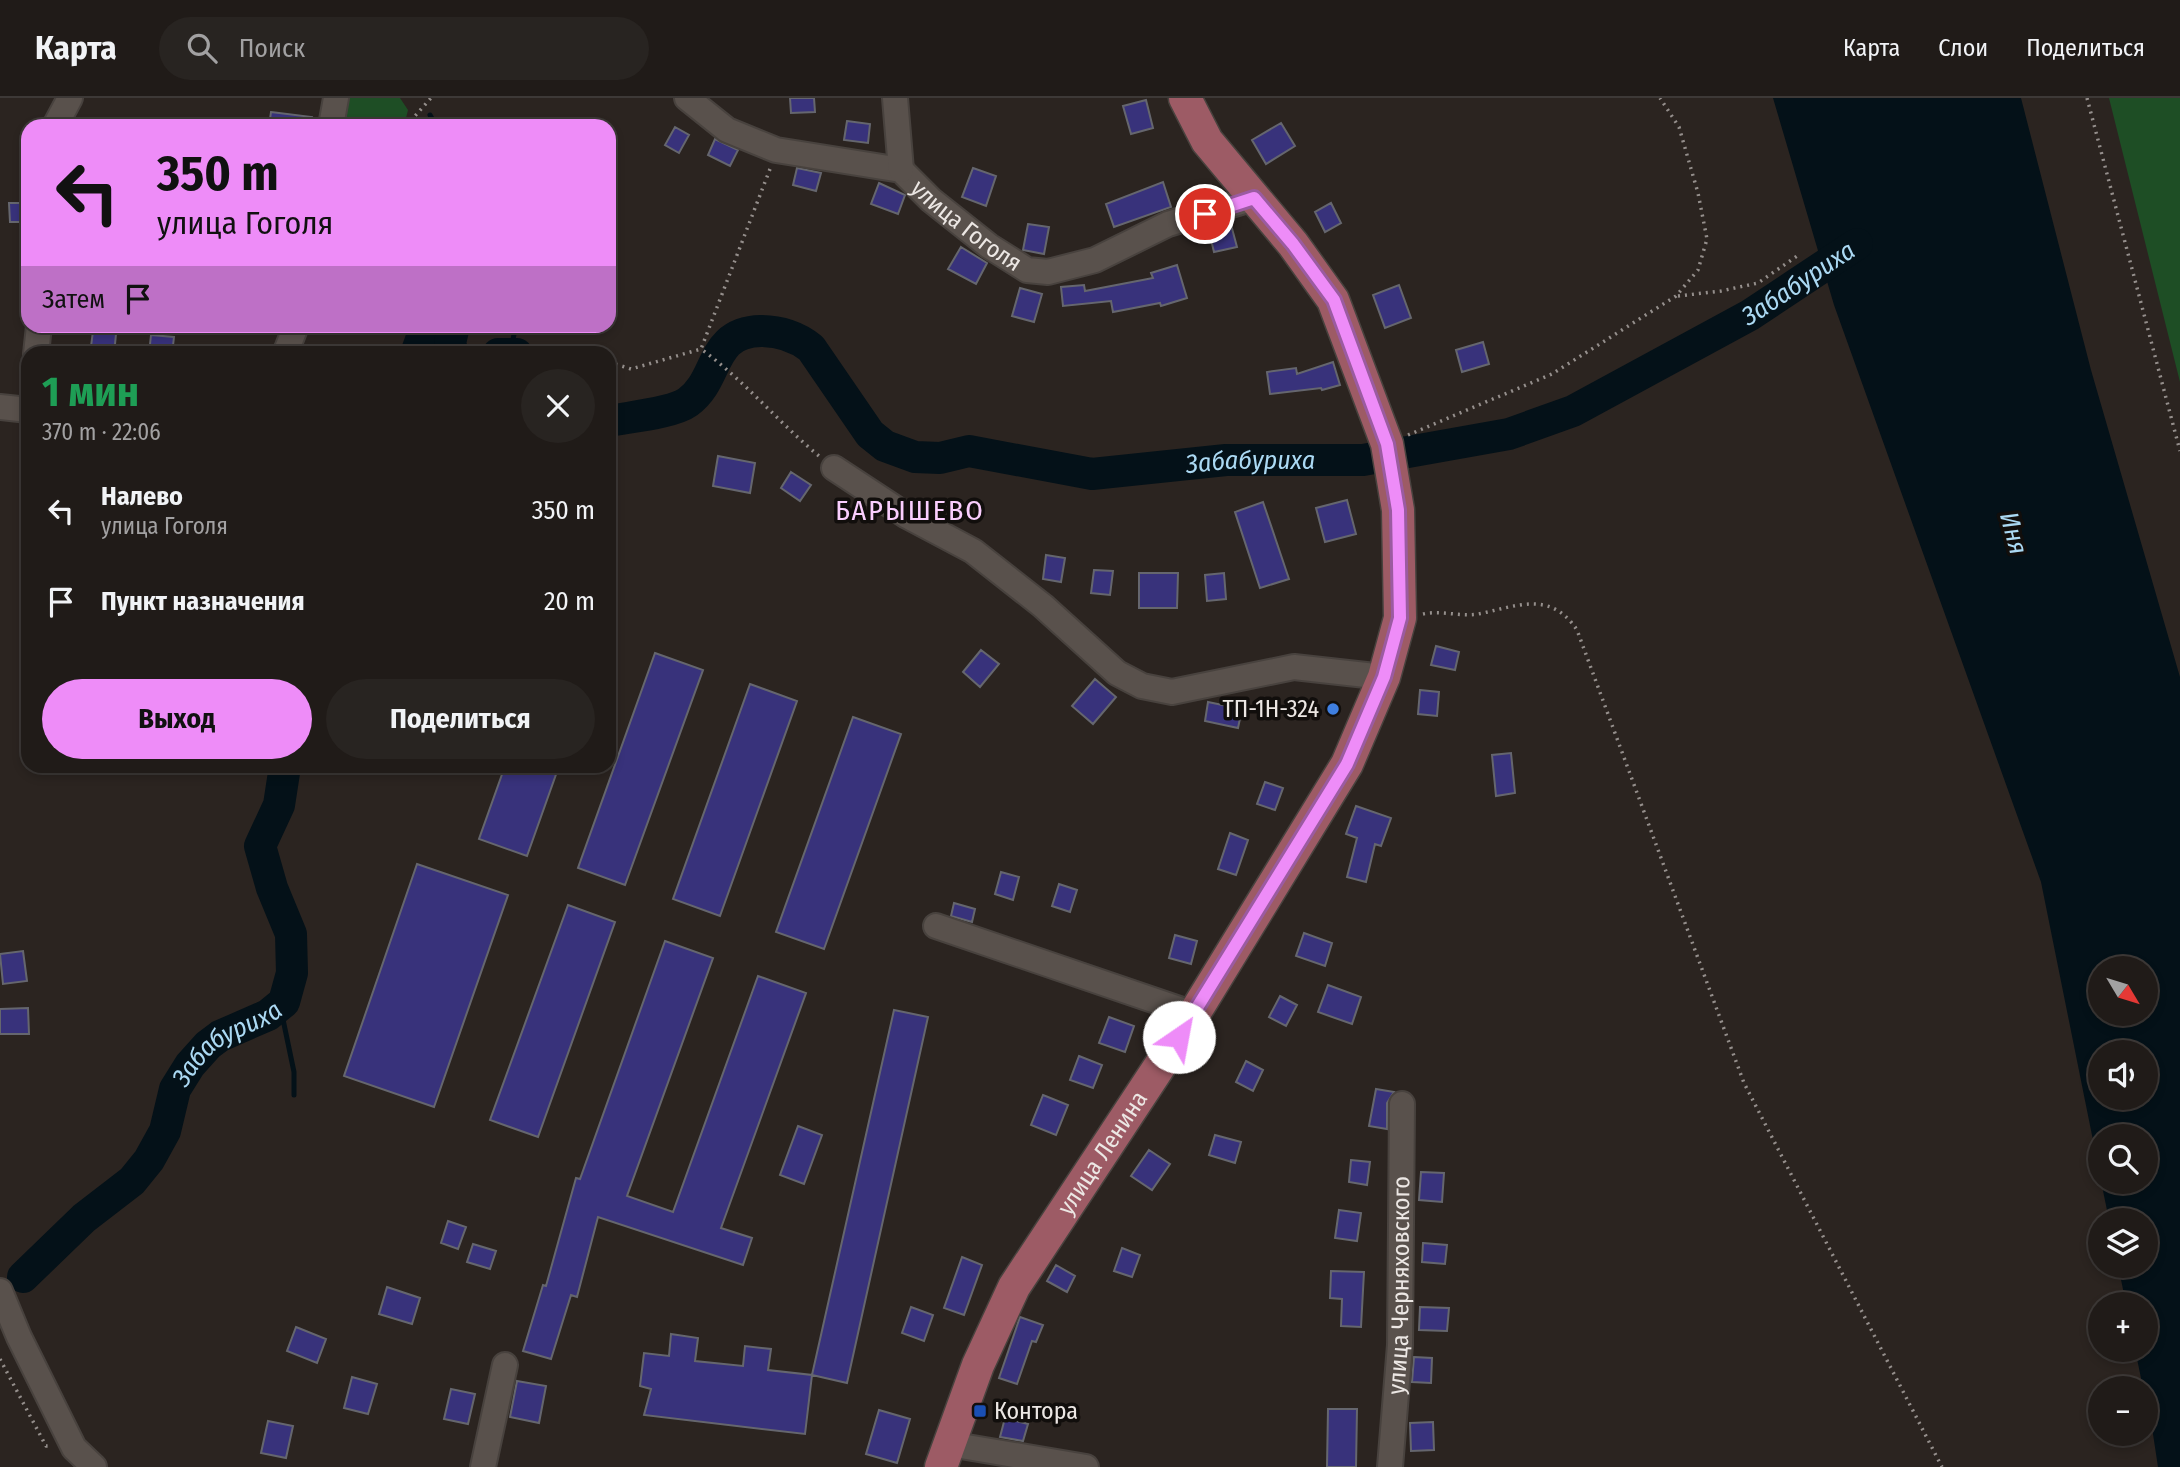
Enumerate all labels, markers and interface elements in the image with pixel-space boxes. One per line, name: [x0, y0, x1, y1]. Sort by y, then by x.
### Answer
search box: [159, 17, 649, 80]
text: Карта: [35, 28, 117, 68]
icon: search: [183, 29, 221, 67]
text: Поиск: [239, 33, 305, 64]
text: Карта: [1843, 34, 1900, 62]
text: Слои: [1938, 34, 1988, 62]
text: Поделиться: [2026, 34, 2145, 62]
text: 350 m: [157, 144, 279, 203]
icon: left: [42, 147, 133, 238]
street label: улица Гоголя: [905, 174, 1027, 277]
pin: [1175, 184, 1235, 244]
icon: arrive: [1186, 195, 1224, 233]
text: улица Гоголя: [157, 204, 333, 242]
water label: Забабуриха: [1736, 235, 1861, 333]
icon: arrive: [119, 280, 157, 318]
text: Затем: [42, 284, 105, 315]
text: 1 мин: [42, 367, 139, 417]
button: close: [521, 369, 595, 443]
text: 370 m · 22:06: [42, 418, 161, 446]
water label: Забабуриха: [1183, 445, 1315, 480]
text: Налево: [101, 481, 183, 512]
icon: left: [42, 492, 80, 530]
district label: БАРЫШЕВО: [835, 494, 985, 527]
text: 350 m: [532, 495, 595, 526]
water label: Иня: [1993, 509, 2034, 558]
text: улица Гоголя: [101, 512, 228, 540]
icon: arrive: [42, 583, 80, 621]
text: Пункт назначения: [101, 586, 305, 617]
text: 20 m: [544, 586, 595, 617]
button: Выход: [42, 679, 312, 759]
button: Поделиться: [326, 679, 595, 759]
place label: ТП-1Н-324: [1223, 695, 1319, 723]
marker: ТП-1Н-324: [1325, 701, 1341, 717]
north arrow: [2088, 956, 2158, 1026]
map controls: [2088, 956, 2158, 1446]
water label: Забабуриха: [165, 995, 289, 1093]
position arrow: [1142, 1000, 1216, 1074]
button: sound: [2088, 1040, 2158, 1110]
street label: улица Ленина: [1052, 1086, 1153, 1220]
button: search: [2088, 1124, 2158, 1194]
street label: улица Черняховского: [1382, 1176, 1415, 1396]
button: layers: [2088, 1208, 2158, 1278]
button: +: [2088, 1292, 2158, 1362]
button: −: [2088, 1376, 2158, 1446]
place label: Контора: [994, 1397, 1078, 1425]
marker: Контора: [972, 1403, 988, 1419]

